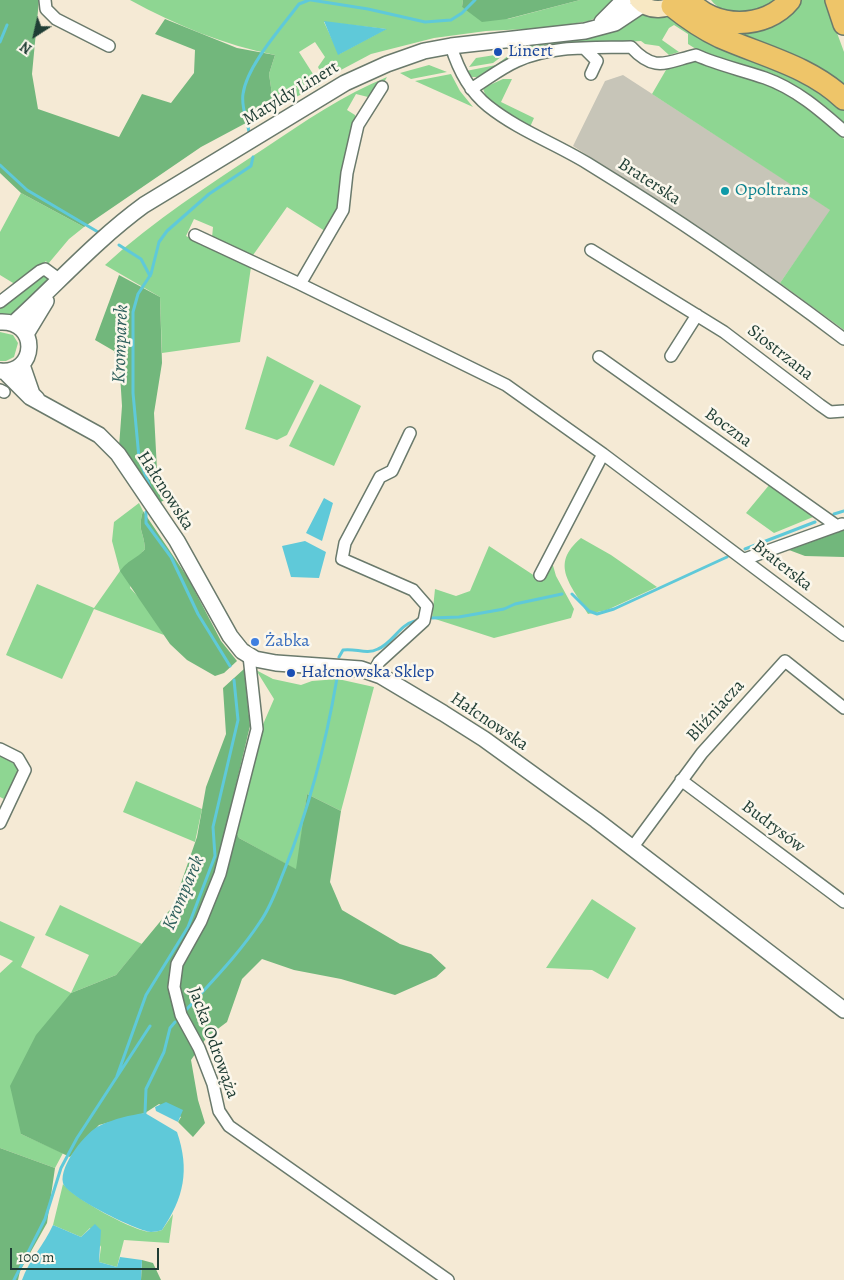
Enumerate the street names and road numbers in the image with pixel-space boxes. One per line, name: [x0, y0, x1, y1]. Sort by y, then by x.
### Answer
street label: Matyldy Linert: [239, 57, 343, 131]
street label: Braterska: [613, 154, 685, 210]
street label: Siostrzana: [742, 320, 818, 386]
street label: Boczna: [700, 403, 756, 453]
street label: Hałcnowska: [132, 448, 198, 534]
street label: Braterska: [747, 536, 817, 596]
street label: Bliźniacza: [683, 675, 749, 747]
street label: Hałcnowska: [446, 688, 532, 756]
street label: Budrysów: [737, 796, 809, 858]
street label: Jacka Odrowąża: [183, 984, 243, 1102]

